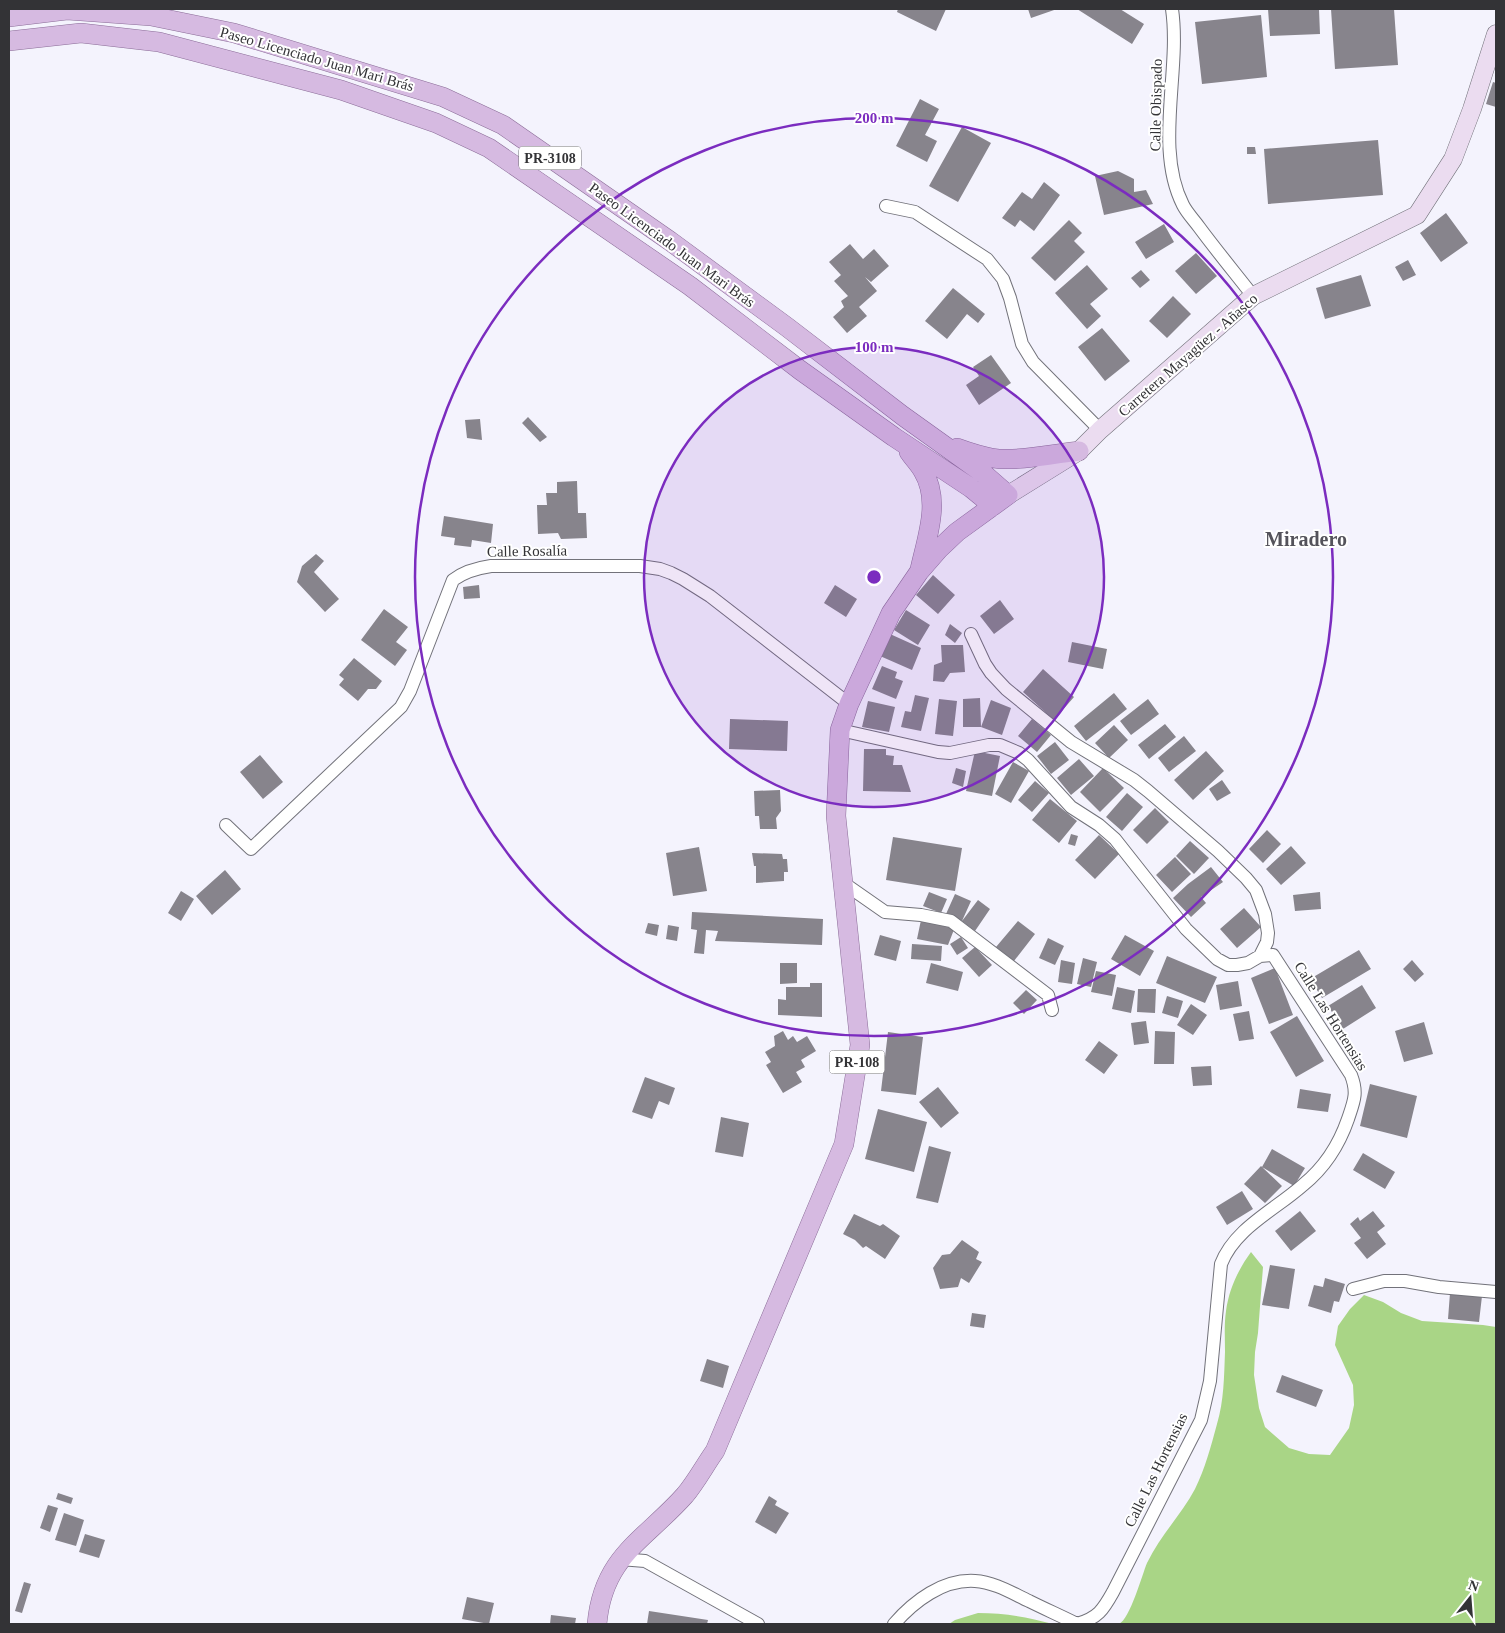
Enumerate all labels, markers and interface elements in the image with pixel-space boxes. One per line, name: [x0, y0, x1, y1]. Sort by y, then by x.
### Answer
street label: Paseo Licenciado Juan Mari Brás: [218, 24, 416, 94]
street label: Calle Obispado: [1147, 58, 1165, 152]
text: 200 m: [855, 110, 894, 126]
road number: PR-3108: [519, 146, 581, 170]
street label: Paseo Licenciado Juan Mari Brás: [586, 180, 758, 311]
street label: Carretera Mayagüez - Añasco: [1115, 290, 1261, 420]
text: 100 m: [855, 339, 894, 355]
district label: Miradero: [1265, 528, 1347, 550]
street label: Calle Rosalía: [487, 542, 568, 560]
centre of rings: [865, 568, 883, 586]
street label: Calle Las Hortensias: [1291, 959, 1371, 1073]
road number: PR-108: [830, 1050, 884, 1074]
street label: Calle Las Hortensias: [1121, 1410, 1191, 1530]
north arrow: [1445, 1573, 1495, 1623]
text: N: [1467, 1577, 1481, 1595]

